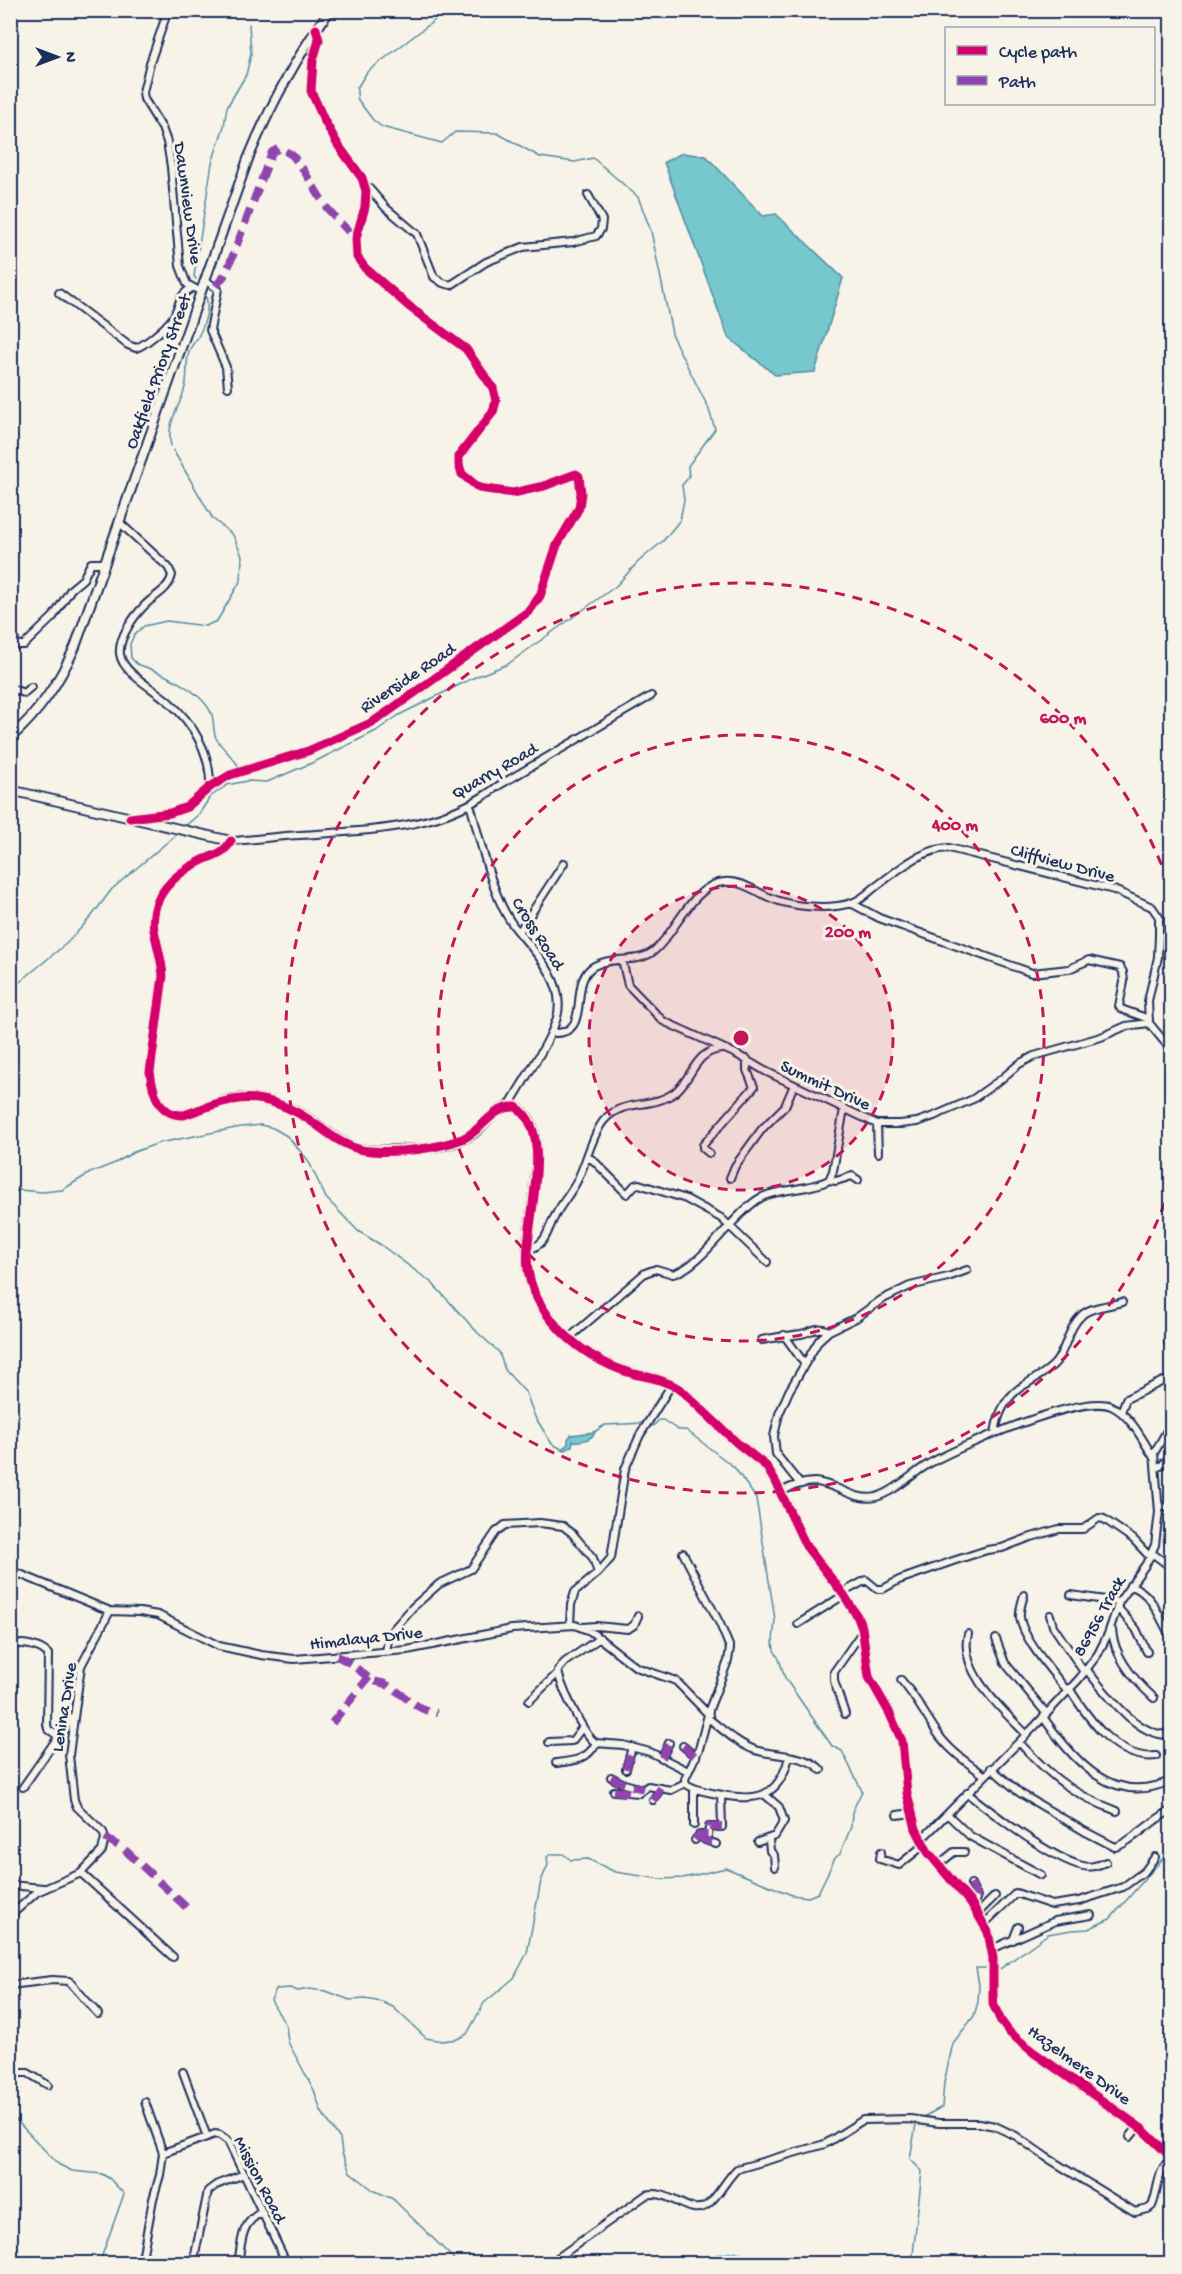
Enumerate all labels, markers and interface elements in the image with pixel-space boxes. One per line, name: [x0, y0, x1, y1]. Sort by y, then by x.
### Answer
north arrow: [27, 27, 87, 87]
legend: [945, 27, 1155, 105]
text: Cycle path: [999, 43, 1077, 64]
text: N: [59, 52, 78, 63]
text: Path: [998, 73, 1036, 94]
street label: Dawnview Drive: [167, 140, 206, 266]
street label: Oakfield Priory Street: [122, 290, 198, 452]
street label: Riverside Road: [357, 639, 461, 719]
text: 600 m: [1040, 709, 1087, 730]
street label: Quarry Road: [449, 738, 543, 805]
text: 400 m: [931, 816, 978, 837]
street label: Cliffview Drive: [1008, 840, 1118, 889]
street label: Cross Road: [506, 894, 569, 976]
text: 200 m: [825, 923, 871, 944]
centre of rings: [731, 1028, 751, 1048]
street label: Summit Drive: [777, 1056, 874, 1117]
street label: 86956 Track: [1070, 1572, 1132, 1661]
street label: Himalaya Drive: [309, 1623, 424, 1656]
street label: Lenina Drive: [48, 1660, 83, 1754]
street label: Hazelmere Drive: [1023, 2021, 1135, 2111]
street label: Mission Road: [228, 2133, 290, 2229]

